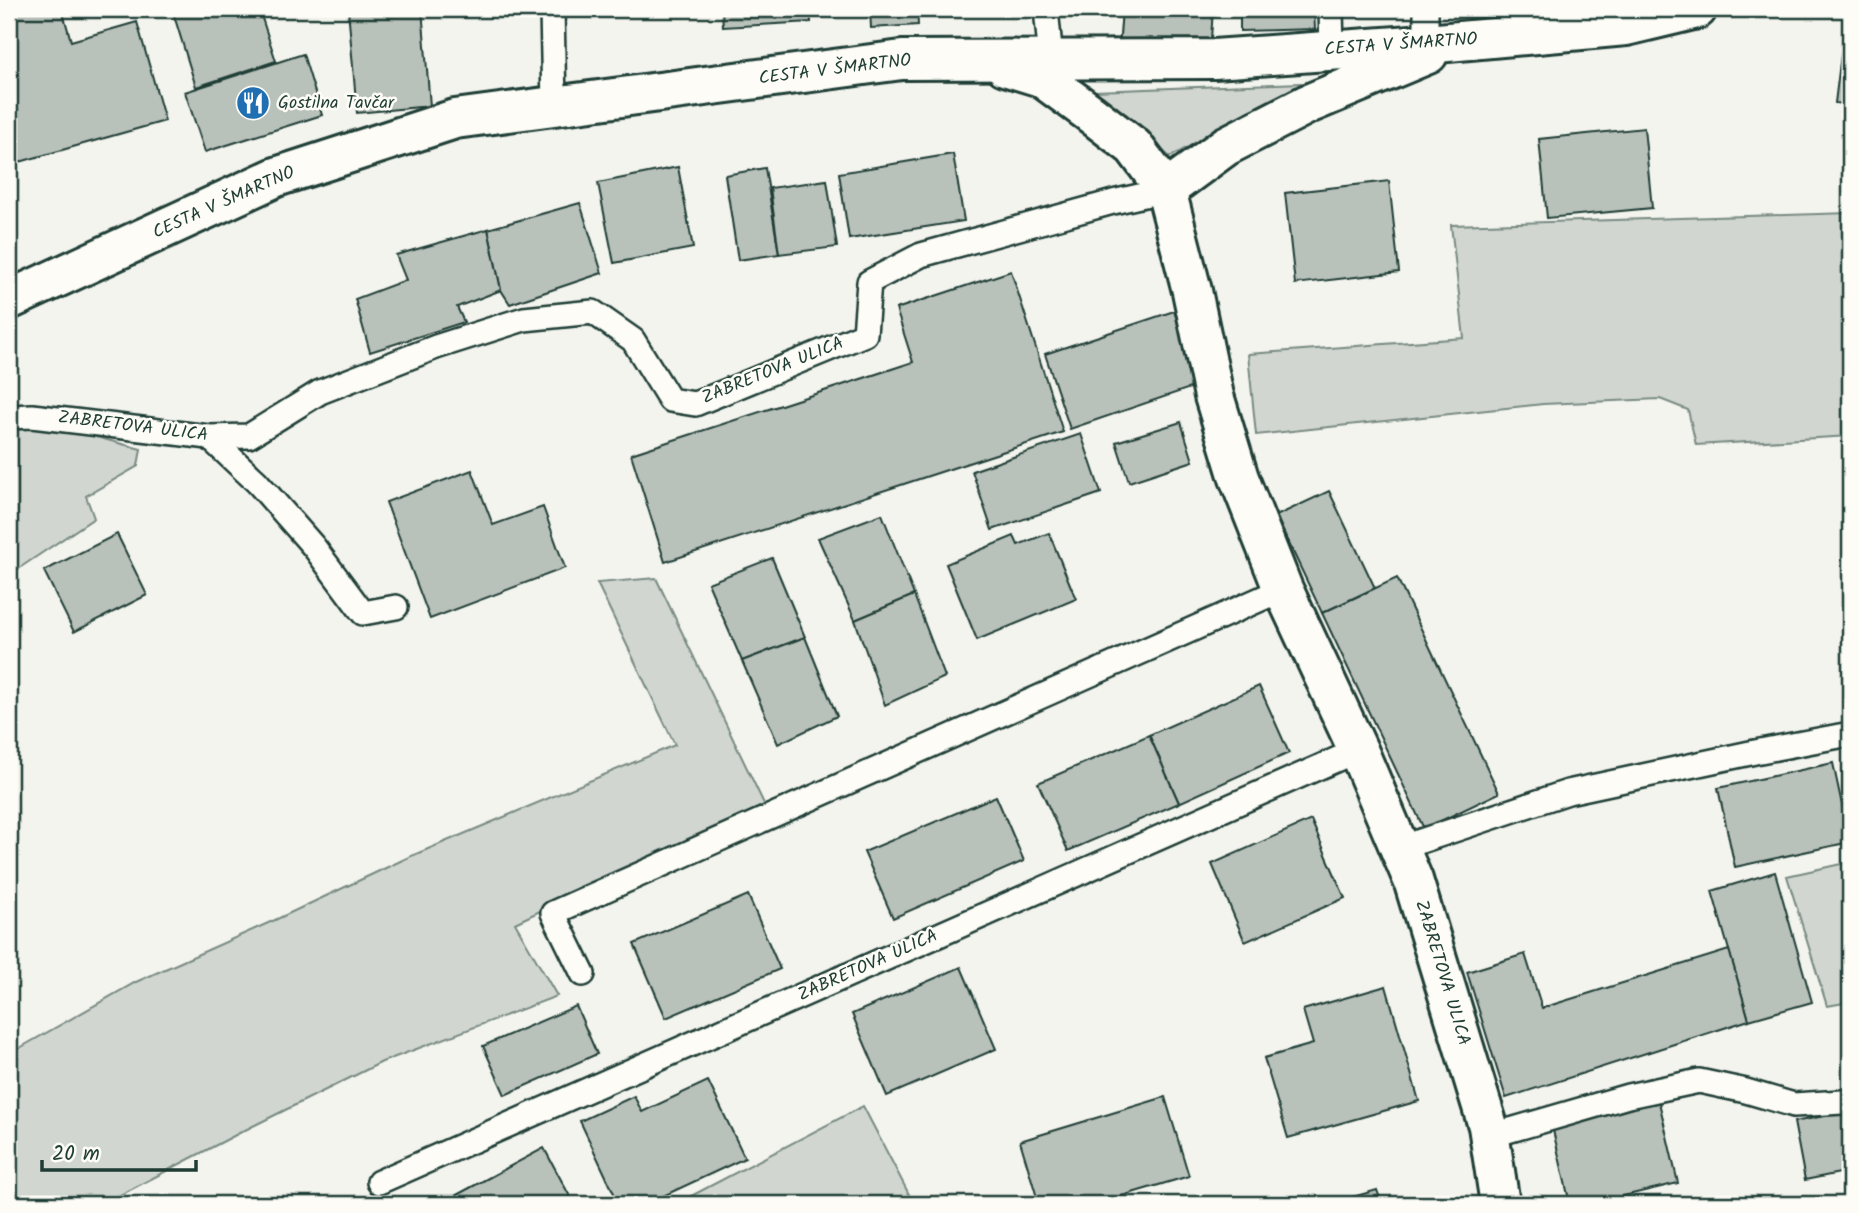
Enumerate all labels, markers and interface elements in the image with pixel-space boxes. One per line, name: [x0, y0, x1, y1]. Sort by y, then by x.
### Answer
street label: CESTA V ŠMARTNO: [1323, 25, 1479, 65]
street label: CESTA V ŠMARTNO: [757, 46, 913, 94]
restaurant icon: Gostilna Tavčar: [234, 84, 272, 122]
place label: Gostilna Tavčar: [278, 89, 395, 118]
street label: CESTA V ŠMARTNO: [148, 159, 300, 247]
street label: ZABRETOVA ULICA: [698, 329, 848, 413]
street label: ZABRETOVA ULICA: [56, 403, 210, 451]
street label: ZABRETOVA ULICA: [1406, 897, 1478, 1049]
street label: ZABRETOVA ULICA: [793, 922, 943, 1010]
scale bar: [42, 1129, 196, 1173]
text: 20 m: [52, 1138, 100, 1171]

